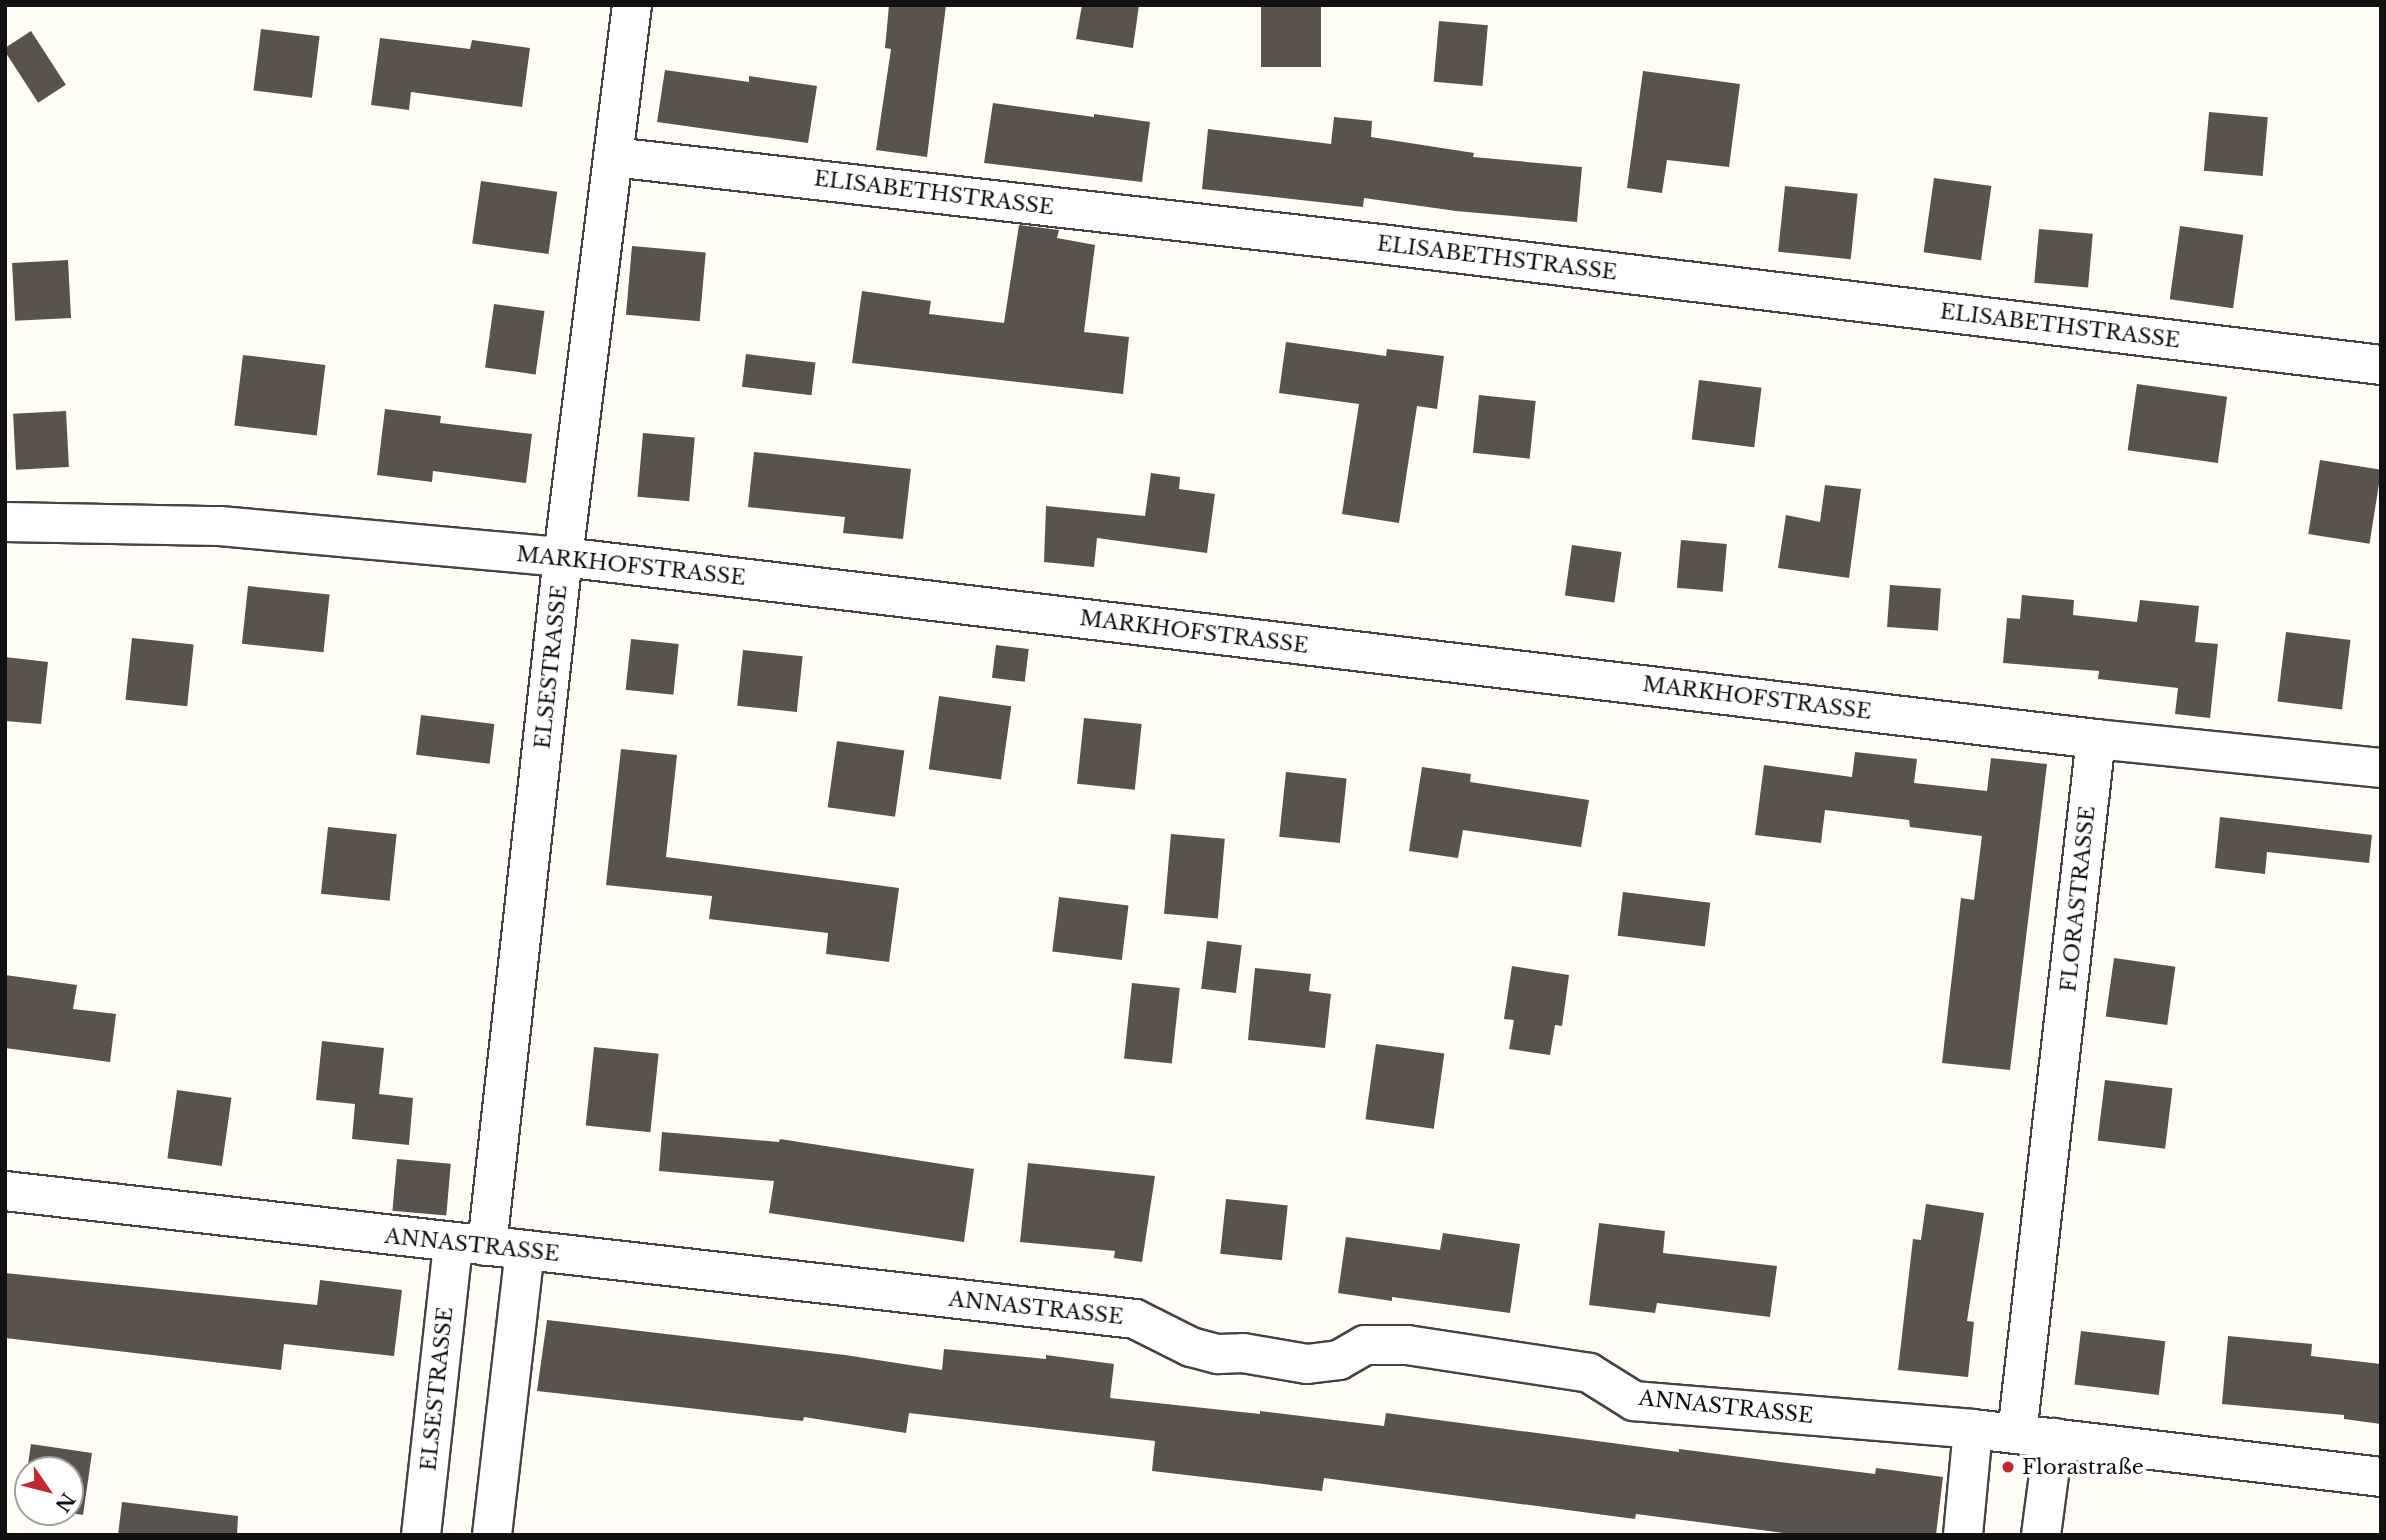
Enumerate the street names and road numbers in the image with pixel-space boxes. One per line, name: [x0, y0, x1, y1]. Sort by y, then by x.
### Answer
street label: ELISABETHSTRASSE: [813, 166, 1055, 220]
street label: ELISABETHSTRASSE: [1376, 231, 1618, 285]
street label: ELISABETHSTRASSE: [1939, 299, 2181, 353]
street label: MARKHOFSTRASSE: [515, 541, 747, 591]
street label: ELSESTRASSE: [530, 584, 572, 750]
street label: MARKHOFSTRASSE: [1078, 605, 1310, 659]
street label: MARKHOFSTRASSE: [1641, 671, 1873, 725]
street label: FLORASTRASSE: [2056, 805, 2100, 993]
street label: ANNASTRASSE: [383, 1223, 561, 1267]
street label: ANNASTRASSE: [947, 1286, 1125, 1330]
street label: ELSESTRASSE: [416, 1306, 458, 1472]
street label: ANNASTRASSE: [1637, 1385, 1815, 1429]

